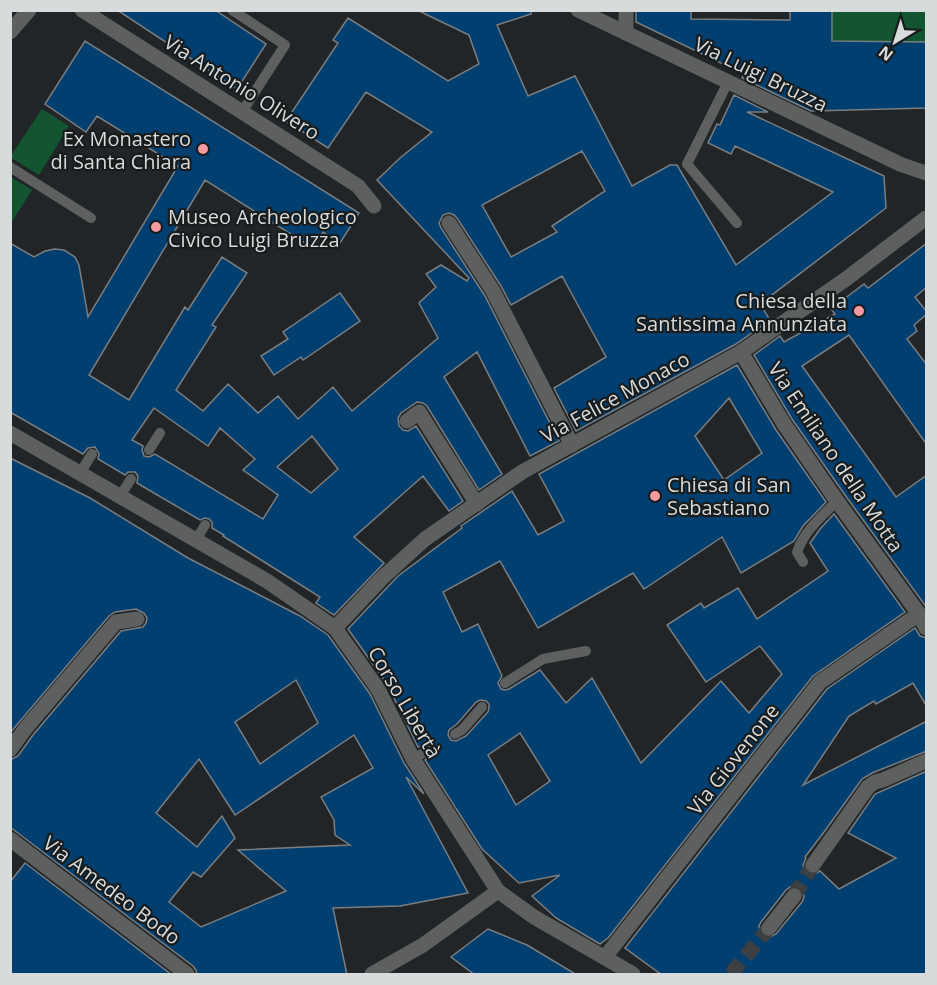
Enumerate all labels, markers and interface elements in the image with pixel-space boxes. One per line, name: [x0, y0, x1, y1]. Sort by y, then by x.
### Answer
north arrow: [865, 12, 925, 72]
street label: Via Antonio Olivero: [159, 28, 325, 146]
street label: Via Luigi Bruzza: [690, 30, 832, 118]
text: N: [874, 41, 898, 66]
place label: Ex Monastero di Santa Chiara: [50, 125, 191, 175]
marker: Ex Monastero di Santa Chiara: [196, 142, 210, 156]
place label: Museo Archeologico Civico Luigi Bruzza: [168, 203, 357, 253]
marker: Museo Archeologico Civico Luigi Bruzza: [149, 220, 163, 234]
place label: Chiesa della Santissima Annunziata: [636, 287, 847, 337]
marker: Chiesa della Santissima Annunziata: [852, 304, 866, 318]
street label: Via Felice Monaco: [536, 345, 694, 449]
street label: Via Emiliano della Motta: [762, 357, 910, 557]
place label: Chiesa di San Sebastiano: [667, 471, 791, 521]
marker: Chiesa di San Sebastiano: [648, 489, 662, 503]
street label: Corso Libertà: [362, 641, 448, 763]
street label: Via Giovenone: [681, 698, 785, 820]
street label: Via Amedeo Bodo: [38, 829, 186, 951]

